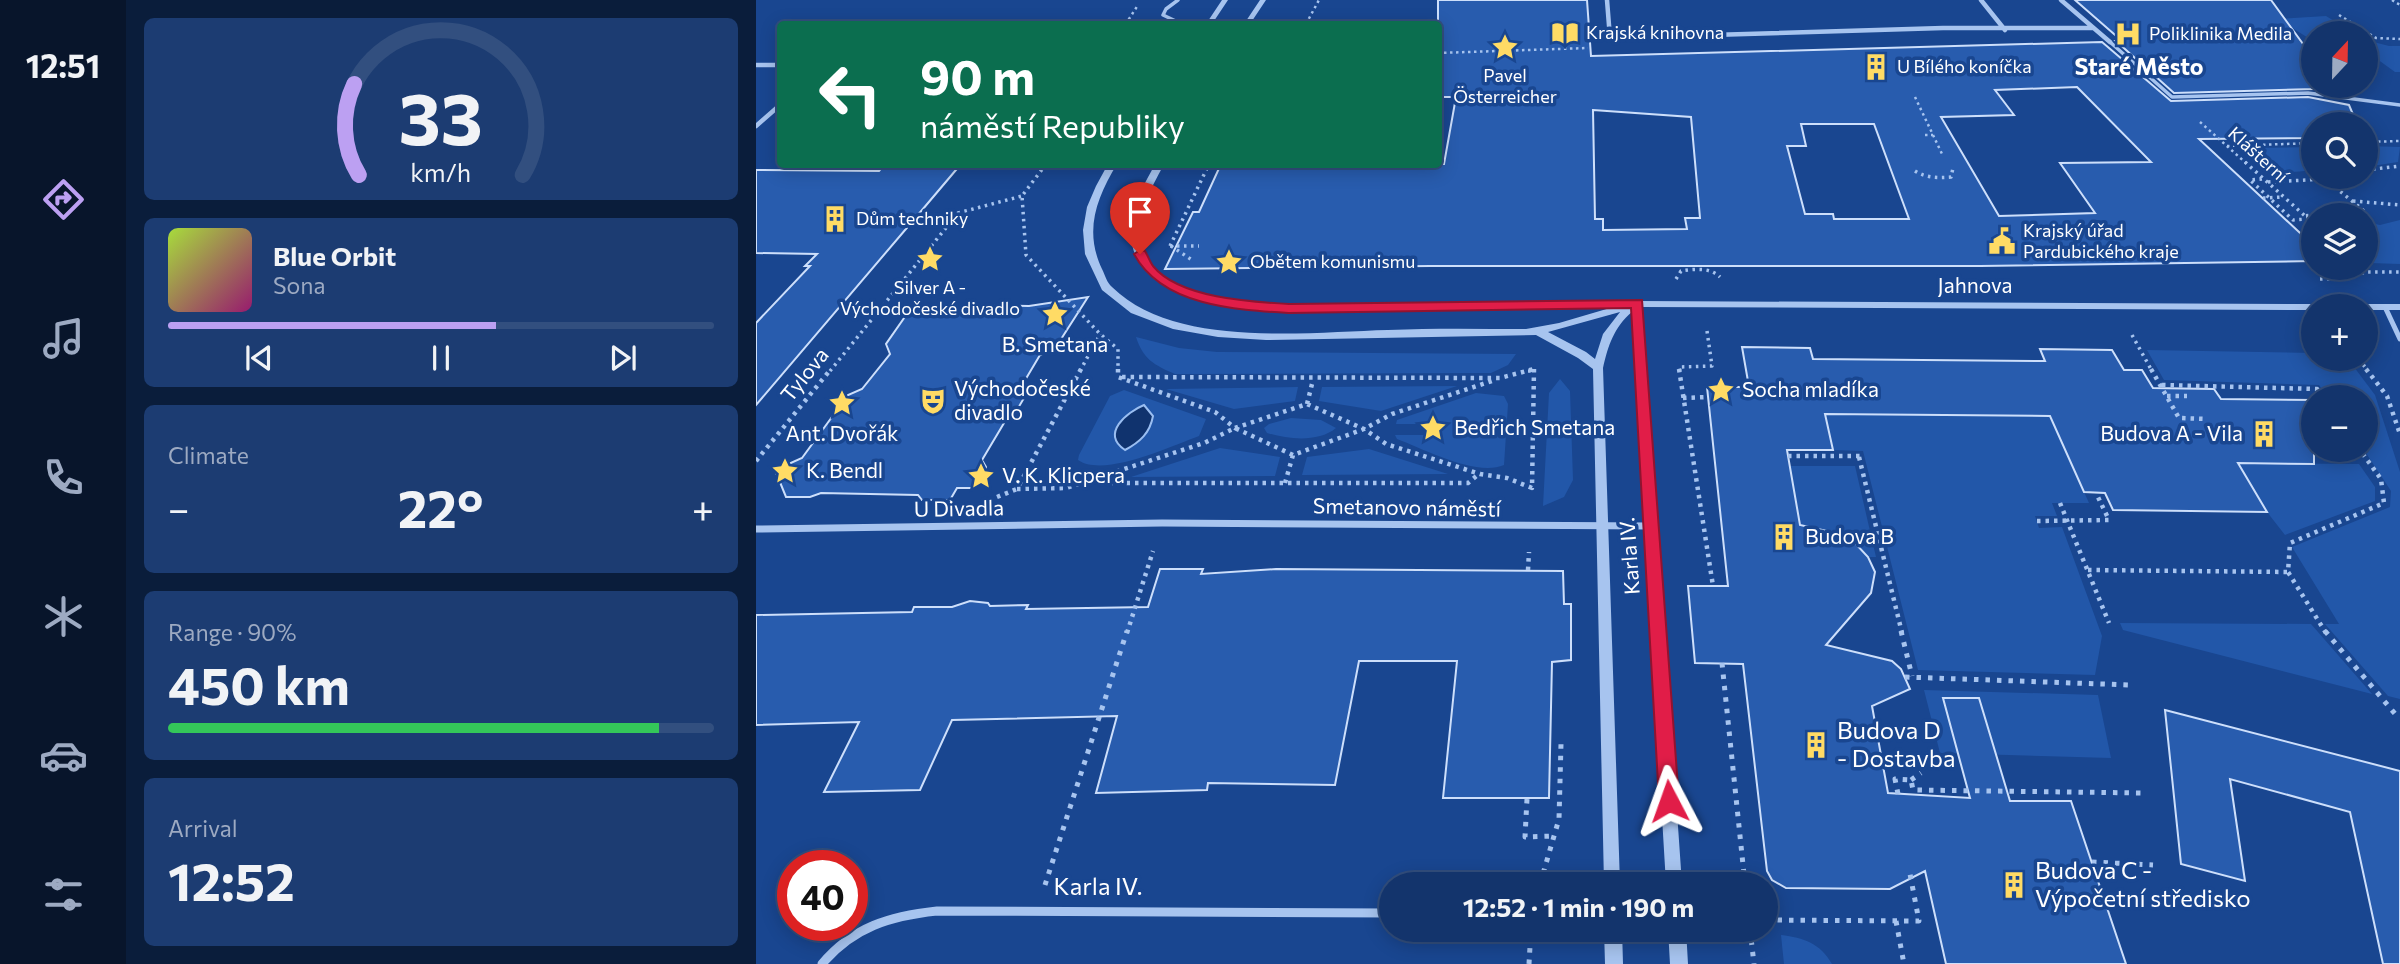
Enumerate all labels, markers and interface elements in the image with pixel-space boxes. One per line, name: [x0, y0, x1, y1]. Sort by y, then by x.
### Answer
library icon: Krajská knihovna: [1550, 18, 1580, 48]
hospital icon: Poliklinika Medila: [2113, 19, 2143, 49]
place label: Krajská knihovna: [1586, 21, 1724, 43]
north arrow: [2301, 21, 2378, 98]
map controls: [2301, 21, 2378, 462]
place label: Poliklinika Medila: [2149, 22, 2292, 44]
place icon: Pavel Österreicher: [1490, 32, 1520, 62]
text: 12:51: [26, 45, 100, 85]
text: 90 m: [920, 45, 1035, 105]
icon: left: [805, 49, 896, 140]
building icon: U Bílého koníčka: [1861, 52, 1891, 82]
district label: Staré Město: [2074, 52, 2204, 80]
place label: U Bílého koníčka: [1897, 55, 2032, 77]
place label: Pavel Österreicher: [1453, 64, 1557, 107]
text: 33: [399, 71, 483, 160]
text: náměstí Republiky: [920, 105, 1185, 145]
button: search: [2301, 112, 2378, 189]
street label: Klášterní: [2224, 122, 2294, 188]
text: km/h: [411, 157, 471, 187]
icon: directions: [39, 175, 88, 224]
pin: [1110, 182, 1170, 254]
icon: arrive: [1121, 193, 1159, 231]
button: layers: [2301, 203, 2378, 280]
building icon: Dům techniky: [820, 204, 850, 234]
place label: Dům techniky: [856, 207, 968, 229]
place label: Krajský úřad Pardubického kraje: [2023, 219, 2179, 262]
public building icon: Krajský úřad Pardubického kraje: [1987, 226, 2017, 256]
text: Blue Orbit: [273, 240, 396, 271]
place icon: Silver A - Východočeské divadlo: [915, 244, 945, 274]
place icon: Obětem komunismu: [1214, 247, 1244, 277]
place label: Obětem komunismu: [1250, 250, 1415, 272]
text: Sona: [273, 271, 325, 299]
street label: Jahnova: [1938, 272, 2012, 297]
place label: Silver A - Východočeské divadlo: [840, 276, 1020, 319]
button: +: [2301, 294, 2378, 371]
place icon: B. Smetana: [1040, 299, 1070, 329]
icon: music: [39, 314, 88, 363]
place label: B. Smetana: [1002, 331, 1108, 356]
icon: previous: [240, 339, 278, 377]
icon: pause: [422, 339, 460, 377]
icon: next: [604, 339, 642, 377]
street label: Tylova: [775, 342, 833, 406]
place label: Východočeské divadlo: [954, 375, 1091, 424]
place icon: Socha mladíka: [1706, 375, 1736, 405]
place label: Socha mladíka: [1742, 376, 1879, 401]
button: −: [2301, 385, 2378, 462]
theatre icon: Východočeské divadlo: [918, 386, 948, 416]
place icon: Ant. Dvořák: [827, 388, 857, 418]
place icon: Bedřich Smetana: [1418, 413, 1448, 443]
place label: Bedřich Smetana: [1454, 414, 1615, 439]
building icon: Budova A - Vila: [2249, 419, 2279, 449]
place label: Ant. Dvořák: [786, 420, 898, 445]
place label: Budova A - Vila: [2100, 420, 2243, 445]
text: Climate: [168, 441, 249, 469]
icon: phone: [39, 453, 88, 502]
place icon: K. Bendl: [770, 456, 800, 486]
place label: K. Bendl: [806, 457, 883, 482]
place icon: V. K. Klicpera: [966, 461, 996, 491]
place label: V. K. Klicpera: [1002, 462, 1125, 487]
text: 22°: [398, 475, 483, 539]
text: −: [168, 484, 190, 531]
text: +: [692, 484, 714, 531]
street label: Smetanovo náměstí: [1313, 492, 1502, 521]
street label: U Divadla: [914, 494, 1004, 521]
street label: Karla IV.: [1613, 516, 1644, 596]
building icon: Budova B: [1769, 522, 1799, 552]
place label: Budova B: [1805, 523, 1894, 548]
icon: climate: [39, 592, 88, 641]
text: Range · 90%: [168, 618, 296, 646]
text: 450 km: [168, 652, 350, 716]
place label: Budova D - Dostavba: [1837, 715, 1956, 772]
building icon: Budova D - Dostavba: [1801, 730, 1831, 760]
icon: car: [39, 731, 88, 780]
position arrow: [1632, 764, 1706, 838]
text: Arrival: [168, 814, 238, 842]
text: 12:52: [168, 848, 295, 912]
speed limit sign: 40: [777, 850, 868, 941]
place label: Budova C - Výpočetní středisko: [2035, 855, 2251, 912]
icon: filters: [39, 870, 88, 919]
building icon: Budova C - Výpočetní středisko: [1999, 870, 2029, 900]
street label: Karla IV.: [1054, 871, 1142, 900]
text: 12:52 · 1 min · 190 m: [1463, 891, 1694, 922]

